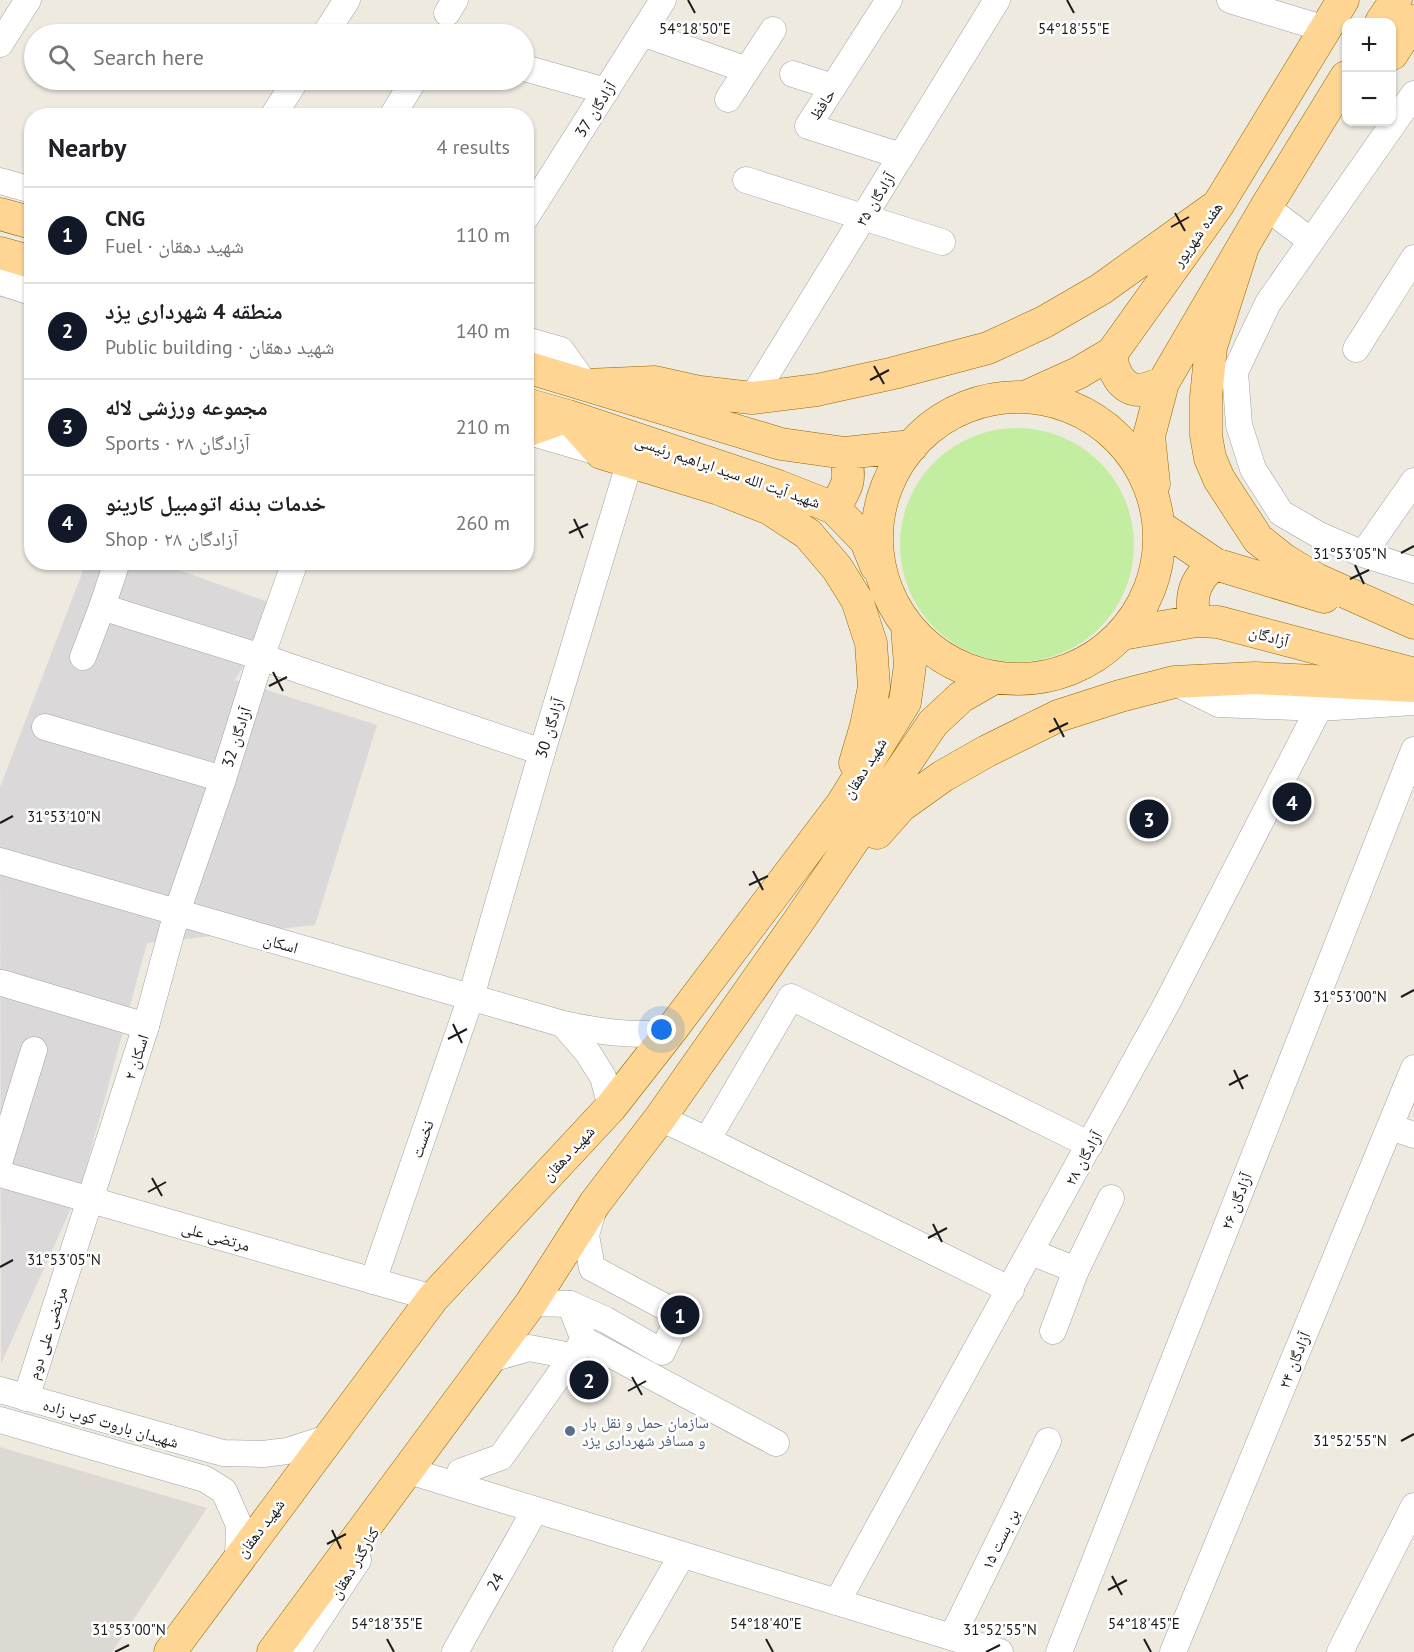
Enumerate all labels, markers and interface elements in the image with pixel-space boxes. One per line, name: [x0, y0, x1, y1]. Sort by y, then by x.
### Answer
map controls: [1342, 18, 1396, 126]
button: +: [1342, 18, 1396, 72]
text: 54°18'50"E: [659, 19, 731, 38]
text: 54°18'55"E: [1038, 19, 1110, 38]
search box: [24, 24, 534, 90]
icon: search: [45, 41, 78, 74]
text: Search here: [93, 43, 204, 71]
button: −: [1342, 72, 1396, 126]
street label: آزادگان 37: [570, 77, 621, 141]
street label: حافظ: [805, 85, 839, 123]
text: Nearby: [48, 131, 126, 164]
text: 4 results: [437, 134, 510, 160]
street label: آزادگان ۳۵: [851, 168, 900, 230]
street label: هفده شهریور: [1167, 198, 1227, 271]
text: CNG: [105, 204, 145, 232]
text: 1: [62, 222, 73, 248]
text: 110 m: [456, 222, 510, 248]
text: Fuel · شهید دهقان: [105, 233, 244, 259]
text: منطقه 4 شهرداری یزد: [105, 297, 283, 325]
text: 2: [62, 318, 73, 344]
text: 140 m: [456, 318, 510, 344]
text: Public building · شهید دهقان: [105, 334, 335, 360]
text: مجموعه ورزشی لاله: [105, 393, 268, 421]
text: 3: [62, 414, 73, 440]
text: 210 m: [456, 414, 510, 440]
text: Sports · ۲۸ آزادگان: [105, 430, 250, 456]
street label: شهید آیت الله سید ابراهیم رئیسی: [632, 430, 823, 513]
text: خدمات بدنه اتومبیل کارینو: [105, 489, 326, 517]
text: 4: [62, 510, 73, 536]
text: 260 m: [456, 510, 510, 536]
text: Shop · ۲۸ آزادگان: [105, 526, 238, 552]
text: 31°53'05"N: [1313, 544, 1387, 563]
street label: آزادگان: [1247, 621, 1292, 652]
street label: آزادگان 30: [530, 694, 569, 761]
street label: آزادگان 32: [217, 703, 256, 770]
street label: شهید دهقان: [837, 734, 892, 803]
pin: 4: [1272, 780, 1312, 824]
pin: 3: [1130, 796, 1168, 842]
text: 31°53'10"N: [27, 807, 101, 826]
street label: اسکان: [261, 929, 301, 958]
text: 31°53'00"N: [1313, 987, 1387, 1006]
your location: [647, 1015, 676, 1044]
street label: اسکان ۲: [119, 1032, 154, 1083]
street label: نخست: [406, 1117, 438, 1161]
street label: شهید دهقان: [537, 1121, 599, 1186]
street label: ۲۸ آزادگان: [1060, 1126, 1107, 1189]
street label: ۲۶ آزادگان: [1216, 1169, 1257, 1233]
street label: مرتضی علی: [179, 1217, 252, 1256]
text: 31°53'05"N: [27, 1250, 101, 1269]
street label: مرتضی علی دوم: [23, 1284, 72, 1382]
pin: 1: [660, 1292, 700, 1338]
street label: ۲۴ آزادگان: [1274, 1328, 1316, 1392]
pin: 2: [570, 1358, 608, 1402]
street label: شهیدان باروت کوب زاده: [41, 1394, 181, 1453]
place label: سازمان حمل و نقل بار و مسافر شهرداری یزد: [581, 1412, 709, 1451]
marker: سازمان حمل و نقل بار و مسافر شهرداری یزد: [563, 1424, 577, 1438]
text: 31°52'55"N: [1313, 1431, 1387, 1450]
street label: شهید دهقان: [231, 1495, 289, 1562]
street label: بن بست ۱۵: [977, 1506, 1024, 1573]
street label: کنارگذر دهقان: [325, 1523, 384, 1603]
street label: 24: [482, 1569, 508, 1594]
text: 54°18'35"E: [351, 1614, 423, 1633]
text: 54°18'40"E: [730, 1614, 802, 1633]
text: 54°18'45"E: [1108, 1614, 1180, 1633]
text: 31°53'00"N: [92, 1620, 166, 1639]
text: 31°52'55"N: [963, 1620, 1037, 1639]

